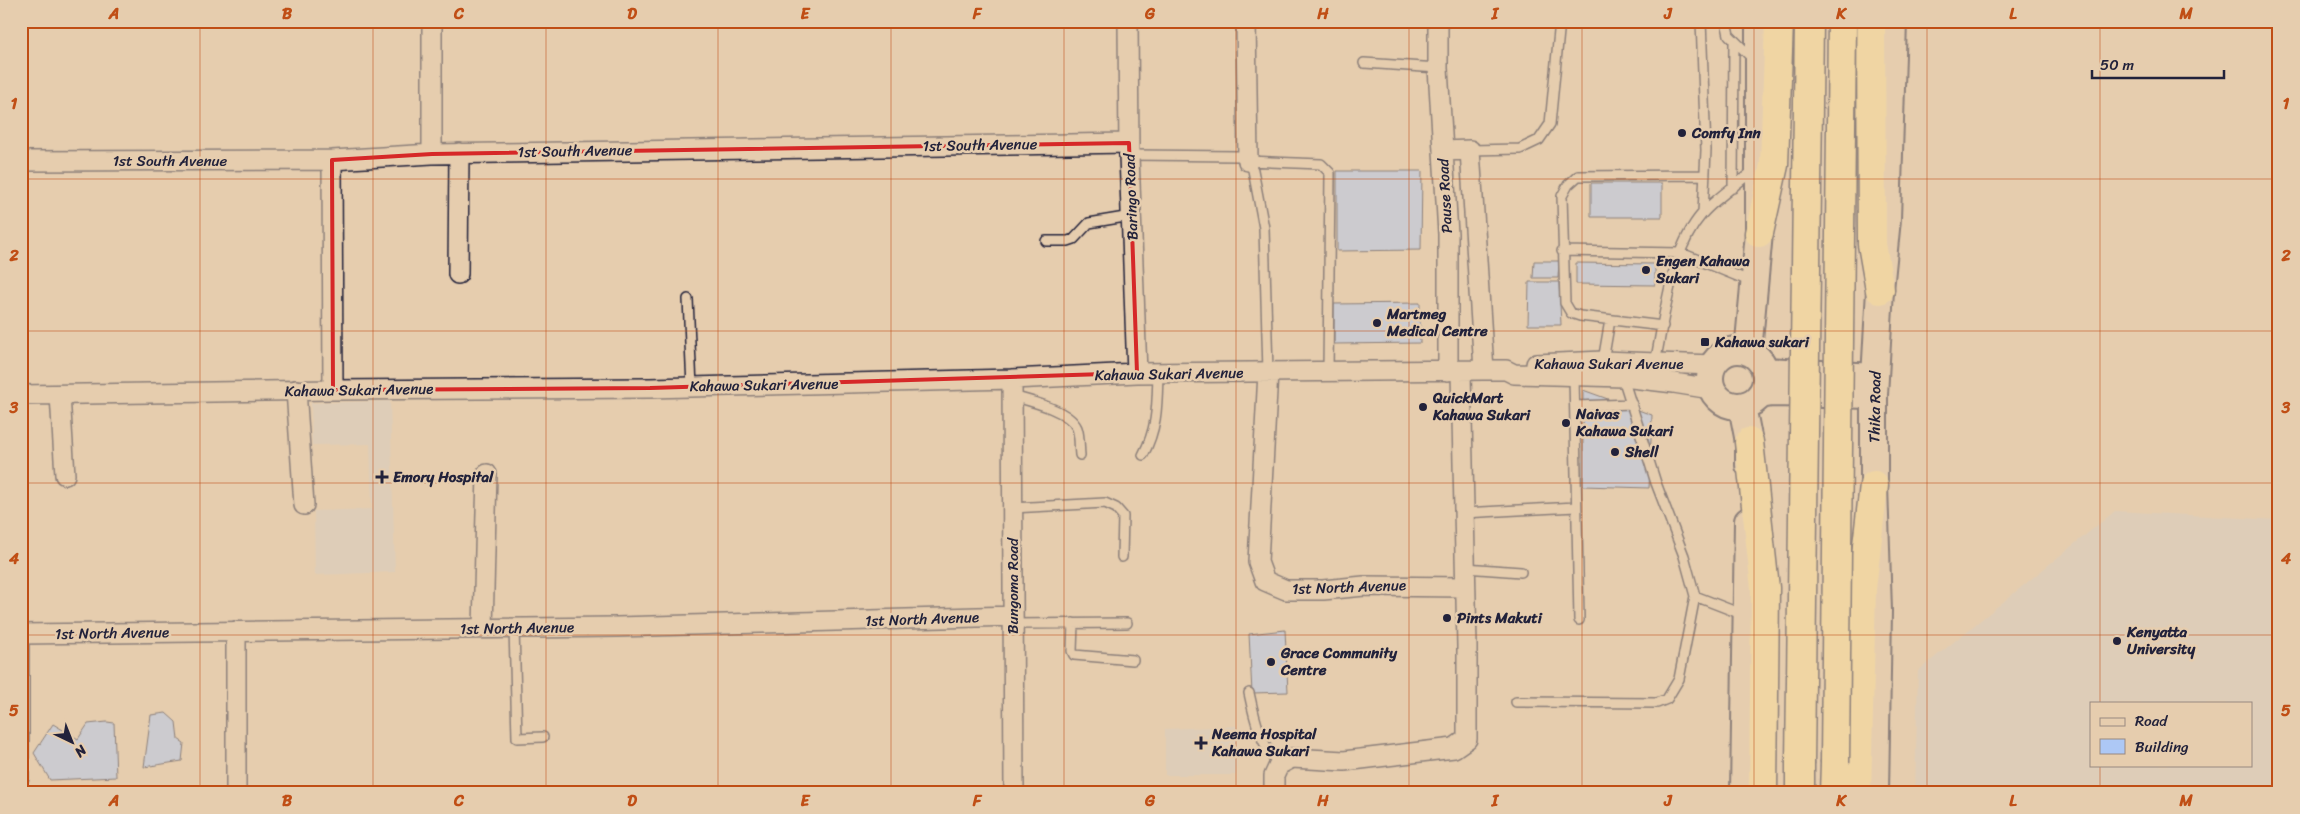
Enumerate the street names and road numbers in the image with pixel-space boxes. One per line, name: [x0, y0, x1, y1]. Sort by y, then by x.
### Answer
street label: 1st South Avenue: [922, 131, 1038, 159]
street label: 1st South Avenue: [517, 137, 633, 165]
street label: 1st South Avenue: [113, 148, 228, 174]
street label: Baringo Road: [1116, 152, 1146, 241]
street label: Pause Road: [1430, 157, 1460, 234]
street label: Kahawa Sukari Avenue: [1535, 351, 1683, 377]
street label: Kahawa Sukari Avenue: [1094, 360, 1244, 388]
street label: Thika Road: [1861, 370, 1889, 443]
street label: Kahawa Sukari Avenue: [689, 371, 839, 399]
street label: Kahawa Sukari Avenue: [284, 376, 434, 404]
street label: Bungoma Road: [1000, 537, 1026, 634]
street label: 1st North Avenue: [1292, 572, 1406, 602]
street label: 1st North Avenue: [865, 604, 979, 634]
street label: 1st North Avenue: [460, 614, 574, 642]
street label: 1st North Avenue: [55, 619, 169, 647]

